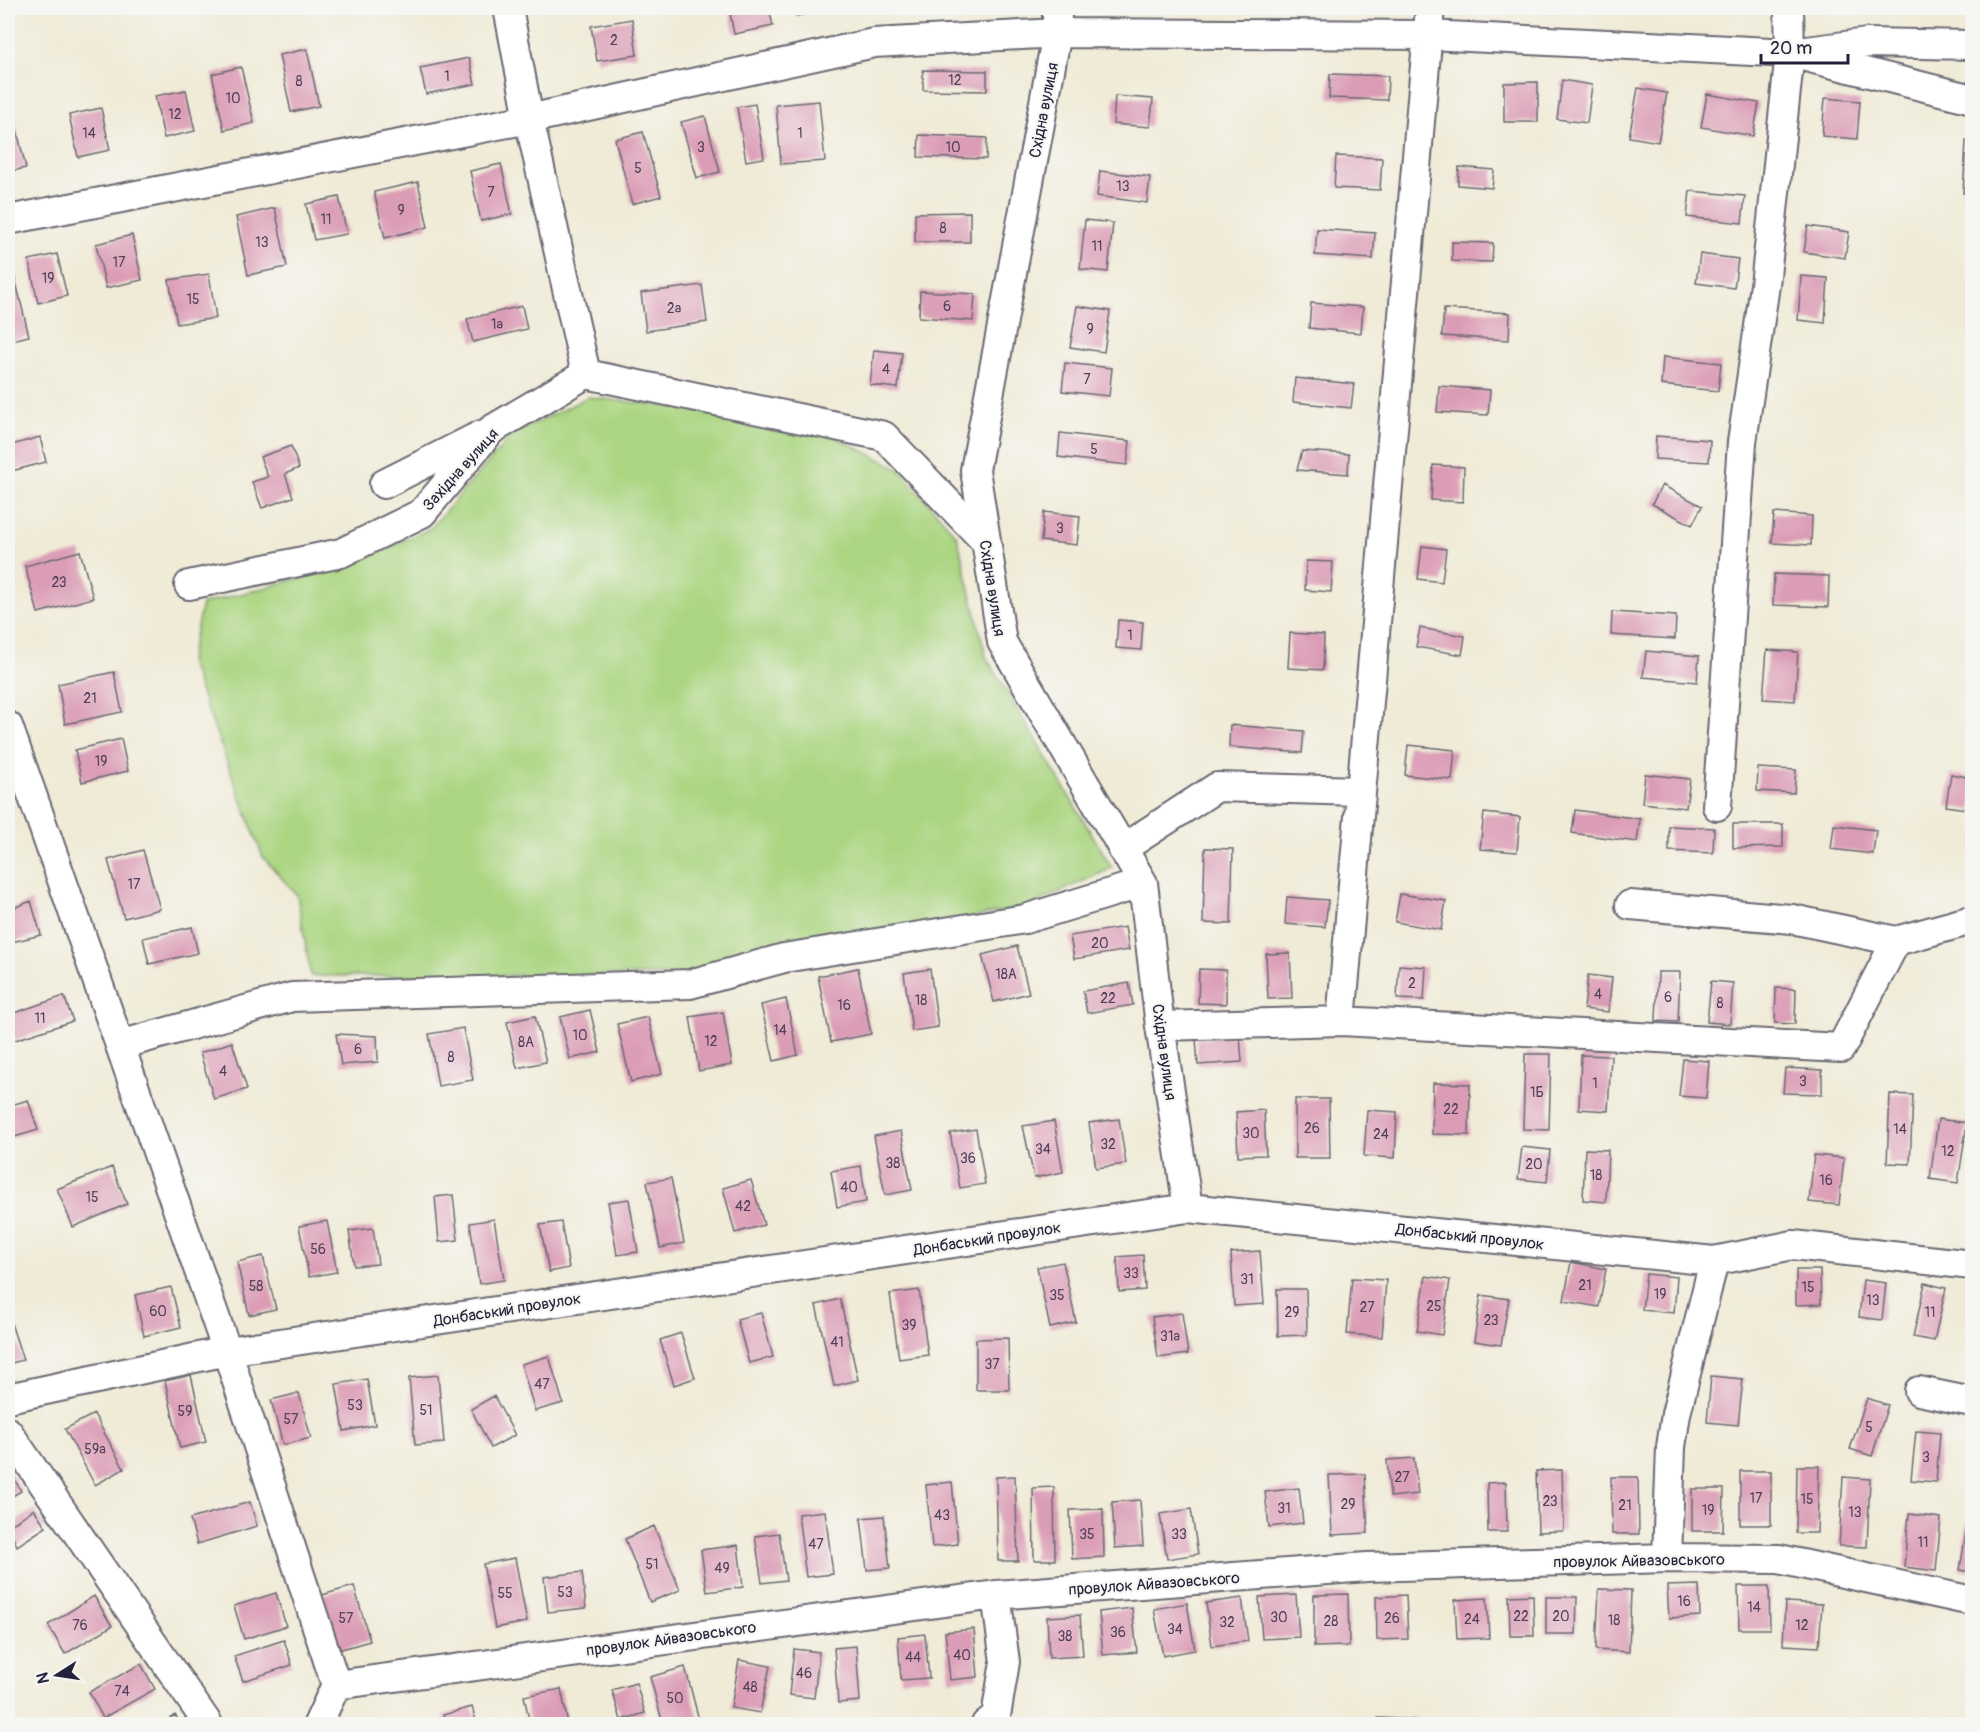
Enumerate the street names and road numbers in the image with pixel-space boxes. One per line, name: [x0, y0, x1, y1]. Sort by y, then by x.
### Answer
street label: Східна вулиця: [1025, 61, 1063, 160]
street label: Західна вулиця: [418, 424, 503, 515]
street label: Східна вулиця: [975, 539, 1009, 638]
street label: Східна вулиця: [1147, 1003, 1181, 1102]
street label: Донбаський провулок: [911, 1217, 1062, 1261]
street label: Донбаський провулок: [1394, 1219, 1545, 1255]
street label: Донбаський провулок: [431, 1288, 582, 1332]
street label: провулок Айвазовського: [1553, 1549, 1725, 1572]
street label: провулок Айвазовського: [1068, 1568, 1241, 1600]
street label: провулок Айвазовського: [585, 1617, 758, 1661]

